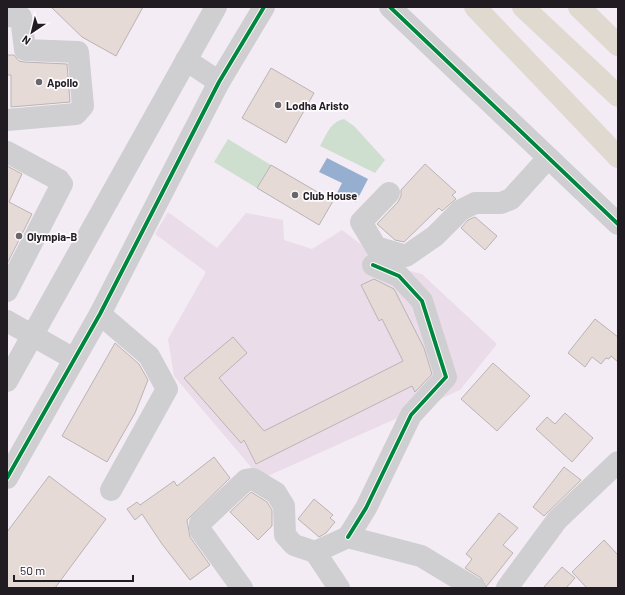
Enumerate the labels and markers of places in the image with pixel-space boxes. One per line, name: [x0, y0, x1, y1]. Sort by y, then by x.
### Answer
place label: Apollo: [47, 76, 78, 89]
marker: Apollo: [34, 77, 44, 87]
place label: Lodha Aristo: [286, 99, 349, 112]
marker: Lodha Aristo: [273, 100, 283, 110]
place label: Club House: [303, 189, 357, 202]
marker: Club House: [290, 190, 300, 200]
place label: Olympia-B: [27, 230, 78, 243]
marker: Olympia-B: [14, 231, 24, 241]

